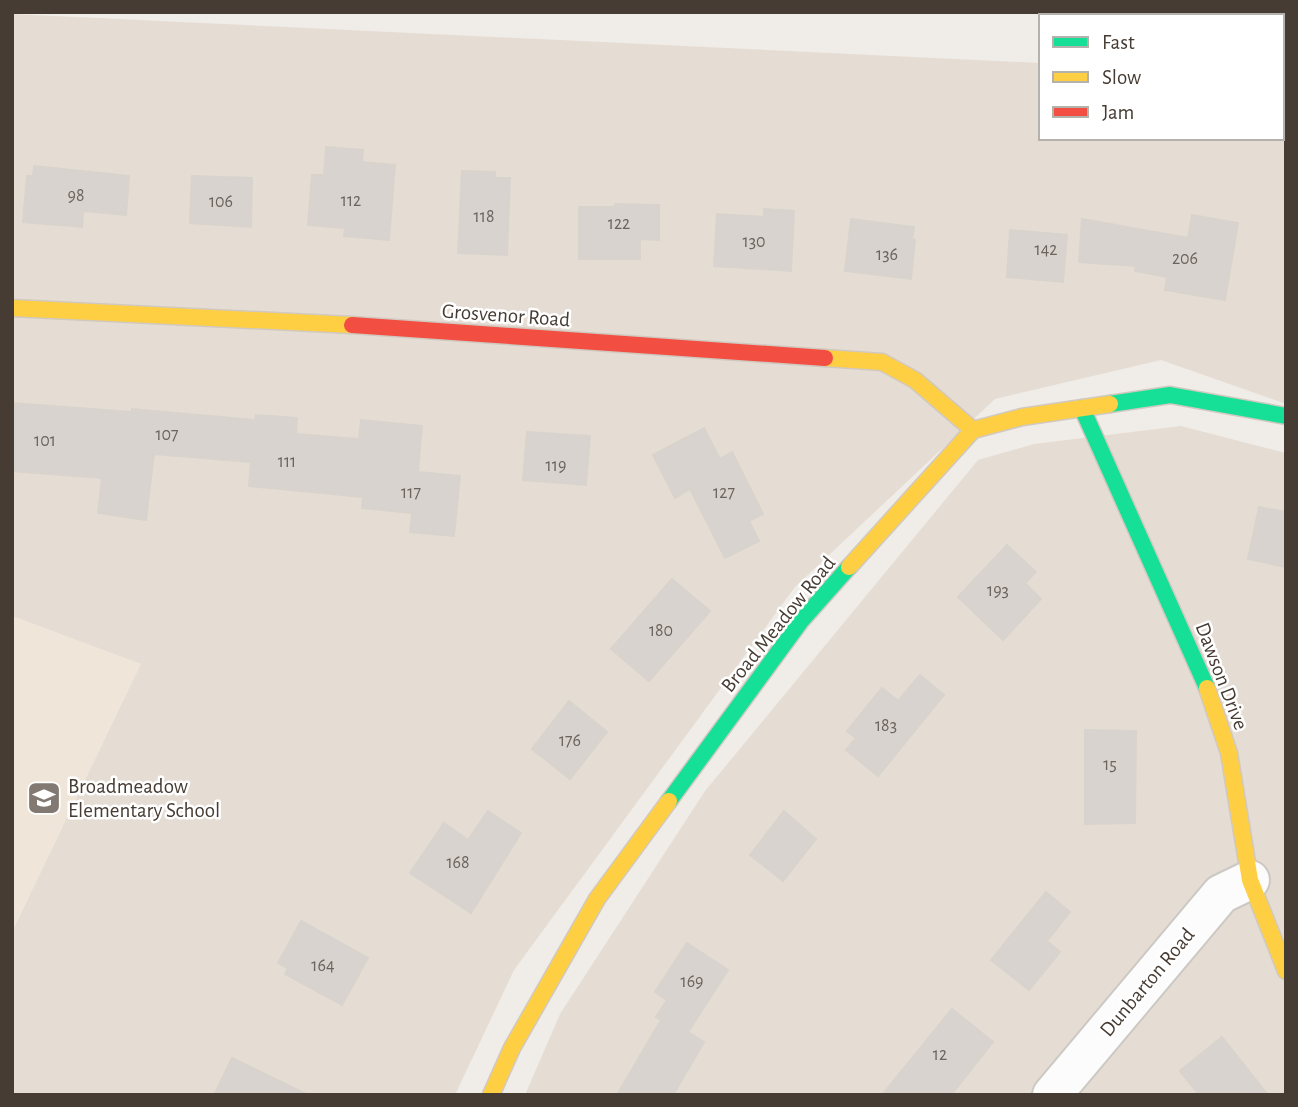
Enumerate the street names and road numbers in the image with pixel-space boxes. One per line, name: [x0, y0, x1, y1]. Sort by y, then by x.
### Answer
street label: Grosvenor Road: [441, 301, 571, 330]
street label: Broad Meadow Road: [717, 552, 839, 696]
street label: Dawson Drive: [1191, 620, 1252, 733]
street label: Dunbarton Road: [1096, 924, 1199, 1041]

